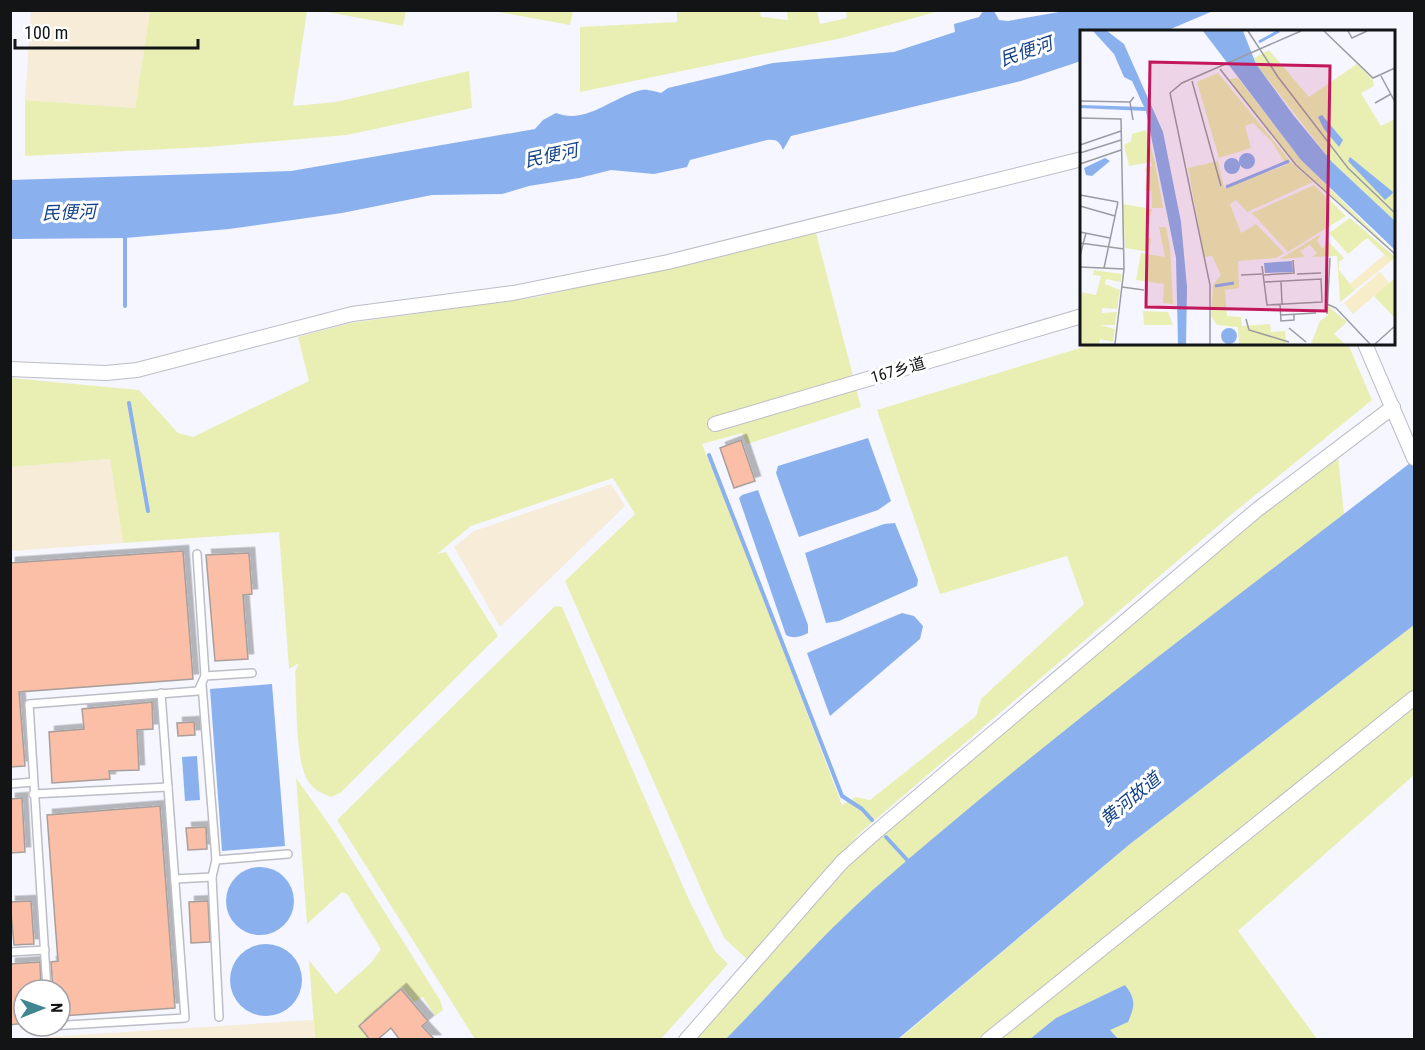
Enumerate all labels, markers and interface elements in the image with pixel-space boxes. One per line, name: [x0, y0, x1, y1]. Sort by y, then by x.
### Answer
scale bar: [15, 12, 198, 50]
text: 100 m: [24, 22, 68, 43]
inset map: [1080, 30, 1395, 345]
water label: 民便河: [997, 31, 1058, 70]
water label: 民便河: [522, 138, 583, 171]
water label: 民便河: [42, 200, 99, 223]
street label: 167乡道: [869, 353, 927, 387]
water label: 黄河故道: [1096, 766, 1167, 830]
north arrow: [12, 978, 72, 1038]
text: N: [47, 1003, 66, 1013]

